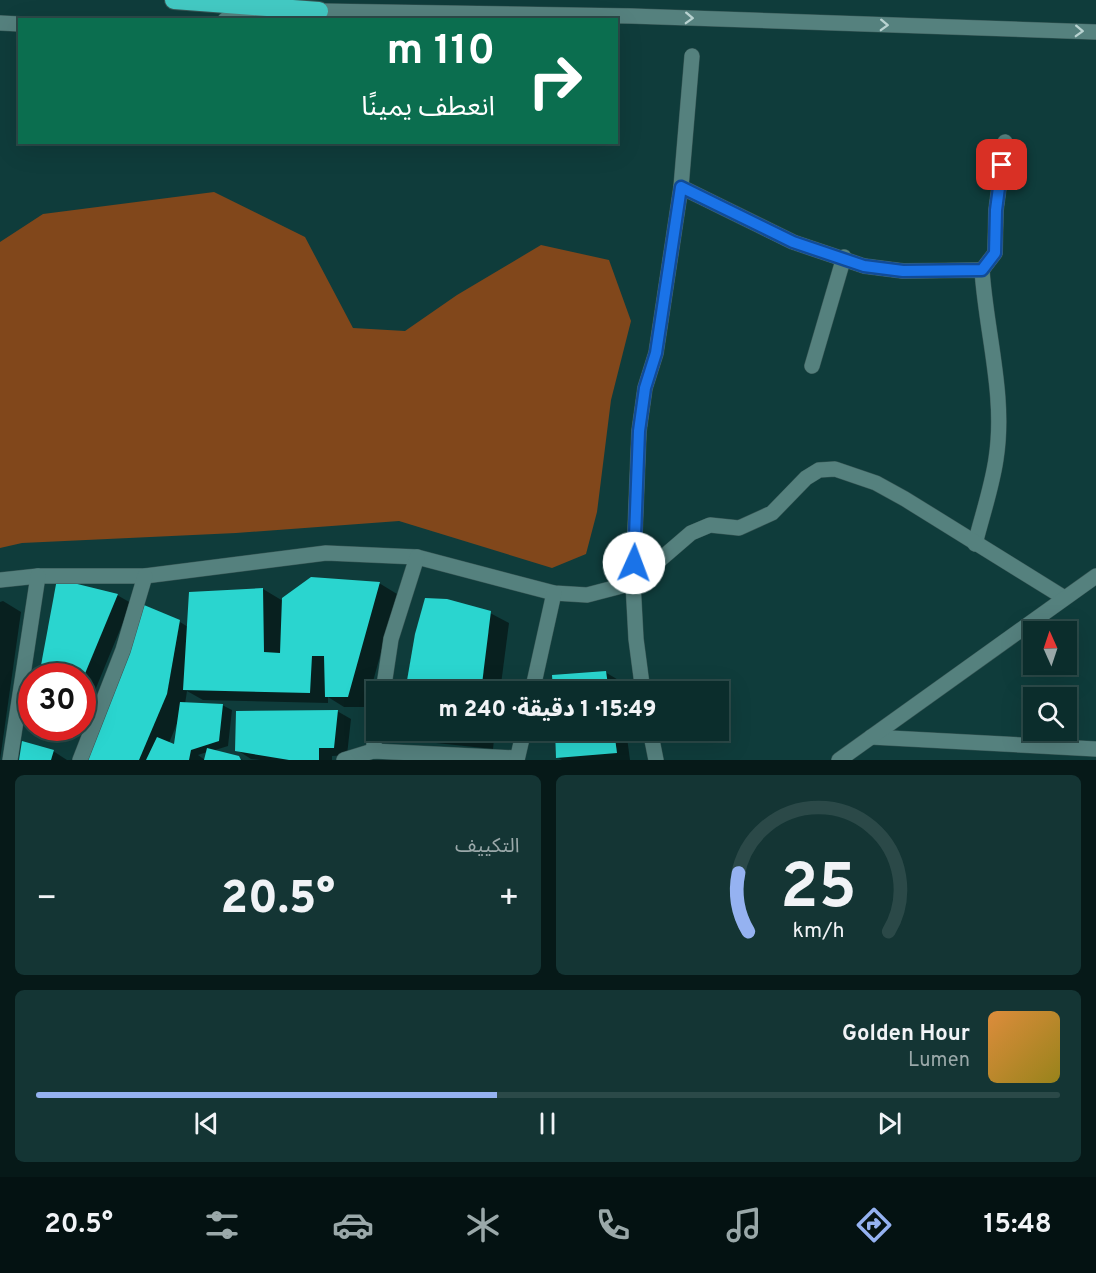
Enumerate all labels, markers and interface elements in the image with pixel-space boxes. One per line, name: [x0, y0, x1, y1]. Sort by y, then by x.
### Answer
one-way arrow: [685, 12, 694, 25]
one-way arrow: [880, 19, 889, 32]
one-way arrow: [1075, 25, 1084, 37]
text: 110 m: [386, 26, 495, 79]
icon: right: [516, 42, 594, 120]
text: انعطف يمينًا: [361, 91, 495, 125]
pin: [976, 139, 1027, 190]
icon: arrive: [985, 148, 1018, 181]
position arrow: [602, 531, 666, 595]
north arrow: [1023, 621, 1077, 675]
map controls: [1023, 621, 1077, 741]
speed limit sign: 30: [18, 663, 96, 741]
button: search: [1023, 687, 1077, 741]
text: 15:49 · 1 دقيقة · 240 m: [439, 697, 656, 724]
text: التكييف: [455, 834, 520, 860]
text: 25: [780, 851, 856, 930]
text: 20.5°: [220, 872, 335, 929]
text: −: [36, 879, 57, 921]
text: +: [498, 879, 520, 921]
text: km/h: [792, 918, 844, 945]
text: Golden Hour: [842, 1021, 970, 1048]
text: Lumen: [908, 1048, 970, 1074]
icon: previous: [190, 1107, 223, 1140]
icon: pause: [531, 1107, 564, 1140]
icon: next: [873, 1107, 906, 1140]
icon: filters: [201, 1204, 243, 1246]
icon: car: [332, 1204, 374, 1246]
icon: climate: [462, 1204, 504, 1246]
icon: phone: [592, 1204, 634, 1246]
icon: music: [723, 1204, 765, 1246]
icon: directions: [853, 1204, 895, 1246]
text: 20.5°: [44, 1208, 113, 1242]
text: 15:48: [984, 1208, 1052, 1242]

